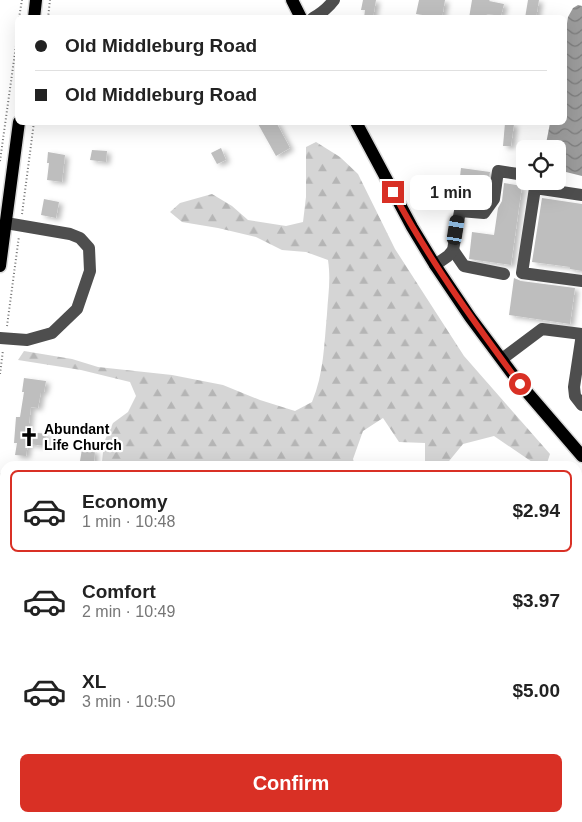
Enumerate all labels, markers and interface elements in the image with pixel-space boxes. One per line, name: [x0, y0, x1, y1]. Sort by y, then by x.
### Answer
text: Old Middleburg Road: [65, 35, 257, 56]
text: Old Middleburg Road: [65, 84, 257, 105]
map controls: [516, 140, 566, 190]
button: locate: [516, 140, 566, 190]
callout: 1 min: [410, 174, 493, 210]
route end: [382, 181, 404, 203]
text: 1 min: [430, 184, 472, 201]
car: [446, 214, 465, 246]
route start: [509, 373, 531, 395]
place label: Abundant Life Church: [44, 421, 122, 453]
church icon: Abundant Life Church: [18, 426, 40, 448]
icon: car: [22, 489, 67, 534]
text: Economy: [82, 491, 168, 512]
text: $2.94: [512, 500, 560, 521]
text: 1 min · 10:48: [82, 513, 175, 530]
icon: car: [22, 579, 67, 624]
text: Comfort: [82, 581, 156, 602]
text: $3.97: [512, 590, 560, 611]
text: 2 min · 10:49: [82, 603, 175, 620]
icon: car: [22, 669, 67, 714]
text: XL: [82, 671, 106, 692]
text: $5.00: [512, 680, 560, 701]
text: 3 min · 10:50: [82, 693, 175, 710]
button: Confirm: [20, 754, 562, 812]

